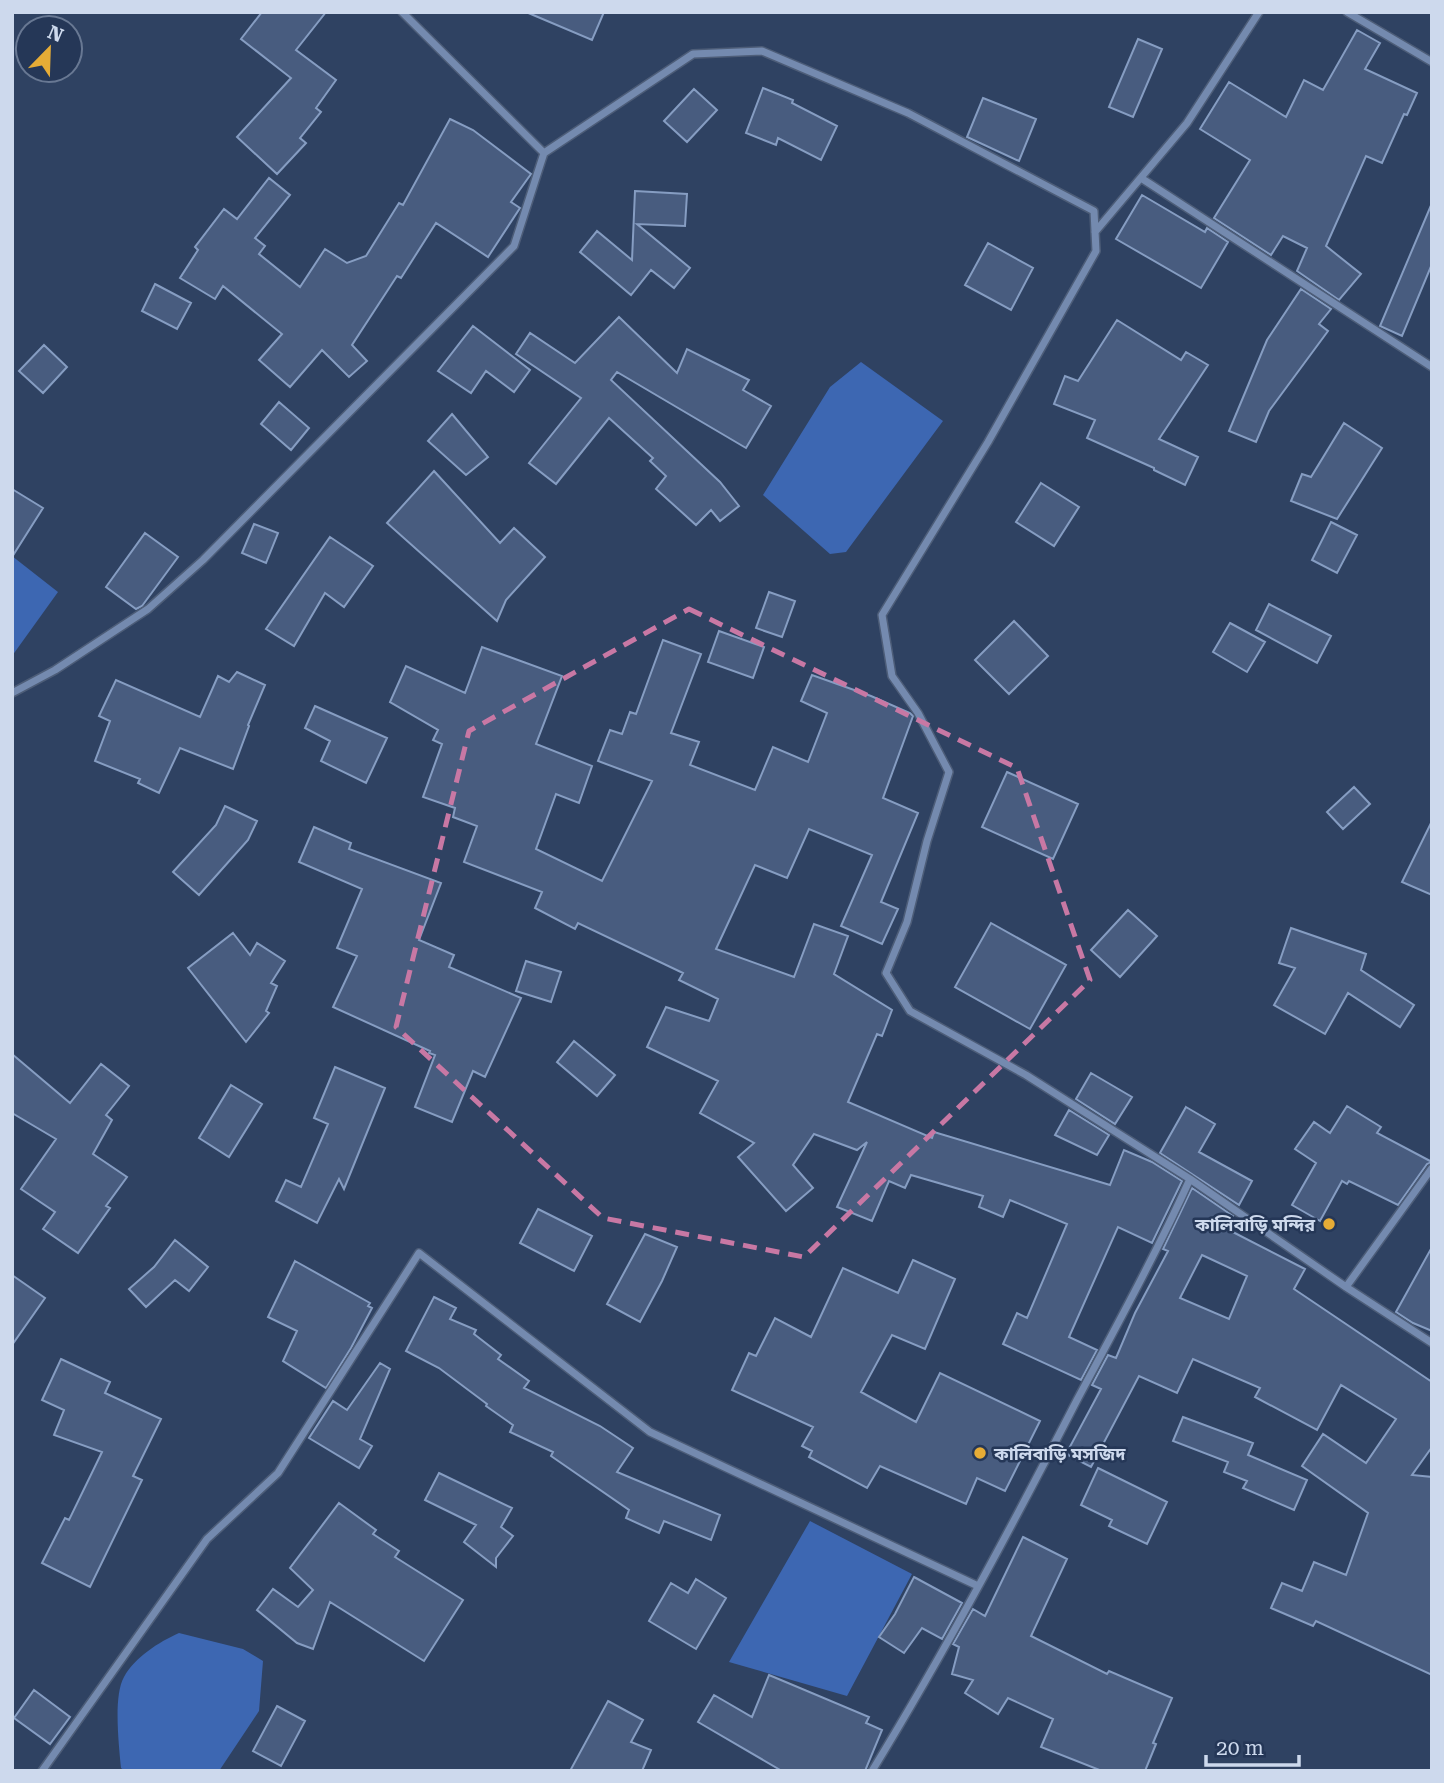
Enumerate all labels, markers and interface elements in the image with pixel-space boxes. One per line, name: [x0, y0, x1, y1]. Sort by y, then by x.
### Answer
north arrow: [14, 14, 84, 84]
text: N: [44, 20, 67, 47]
place label: কালিবাড়ি মন্দির: [1194, 1214, 1316, 1235]
marker: কালিবাড়ি মন্দির: [1321, 1216, 1337, 1232]
place label: কালিবাড়ি মসজিদ: [993, 1443, 1126, 1464]
marker: কালিবাড়ি মসজিদ: [972, 1445, 988, 1461]
scale bar: [1206, 1724, 1299, 1768]
text: 20 m: [1216, 1736, 1264, 1760]

